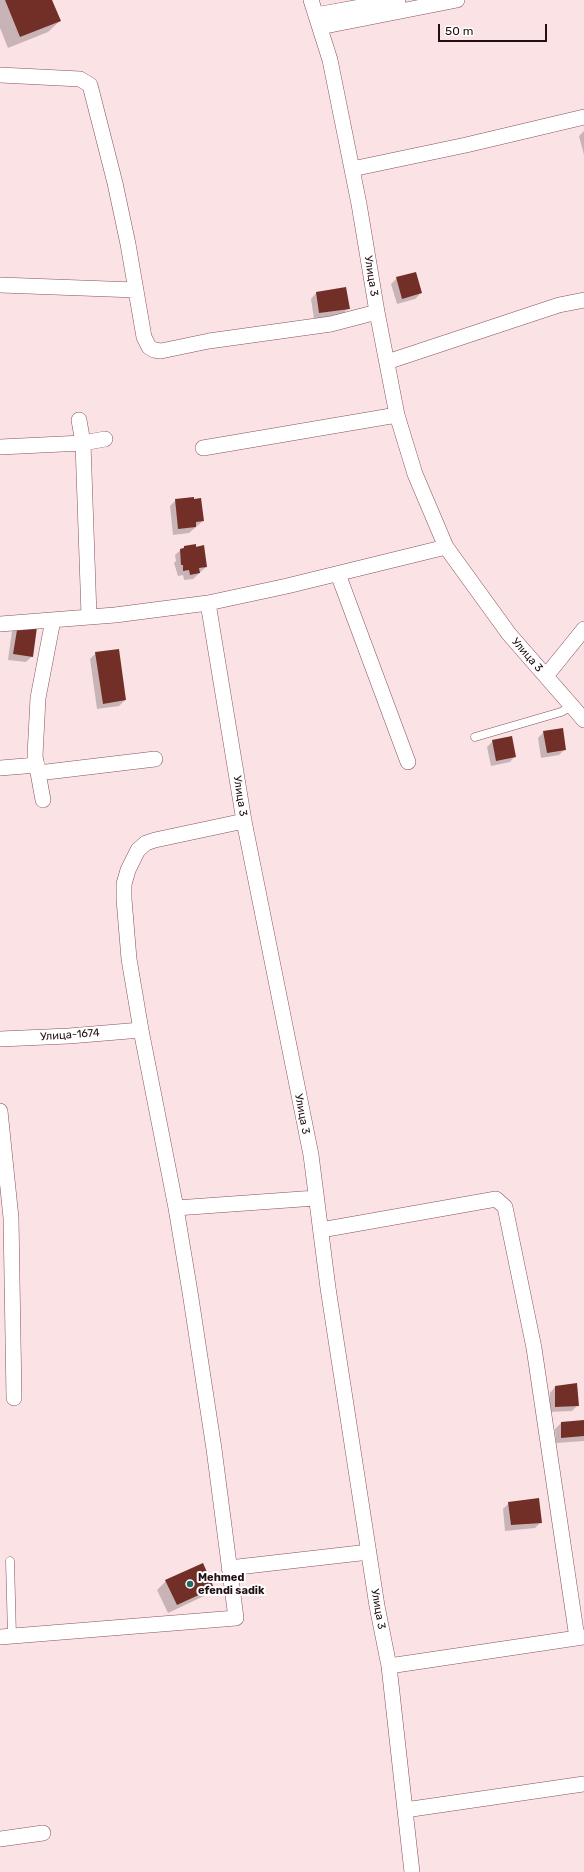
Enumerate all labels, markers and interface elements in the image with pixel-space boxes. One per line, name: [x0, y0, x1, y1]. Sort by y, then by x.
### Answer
scale bar: [440, 16, 549, 42]
text: 50 m: [445, 24, 473, 38]
street label: Улица 3: [361, 255, 381, 297]
street label: Улица 3: [509, 635, 545, 675]
street label: Улица 3: [230, 775, 250, 817]
street label: Улица-1674: [40, 1026, 100, 1044]
street label: Улица 3: [292, 1093, 312, 1135]
place label: Mehmed efendi sadik: [198, 1571, 264, 1597]
marker: Mehmed efendi sadik: [185, 1579, 195, 1589]
street label: Улица 3: [368, 1588, 388, 1630]

